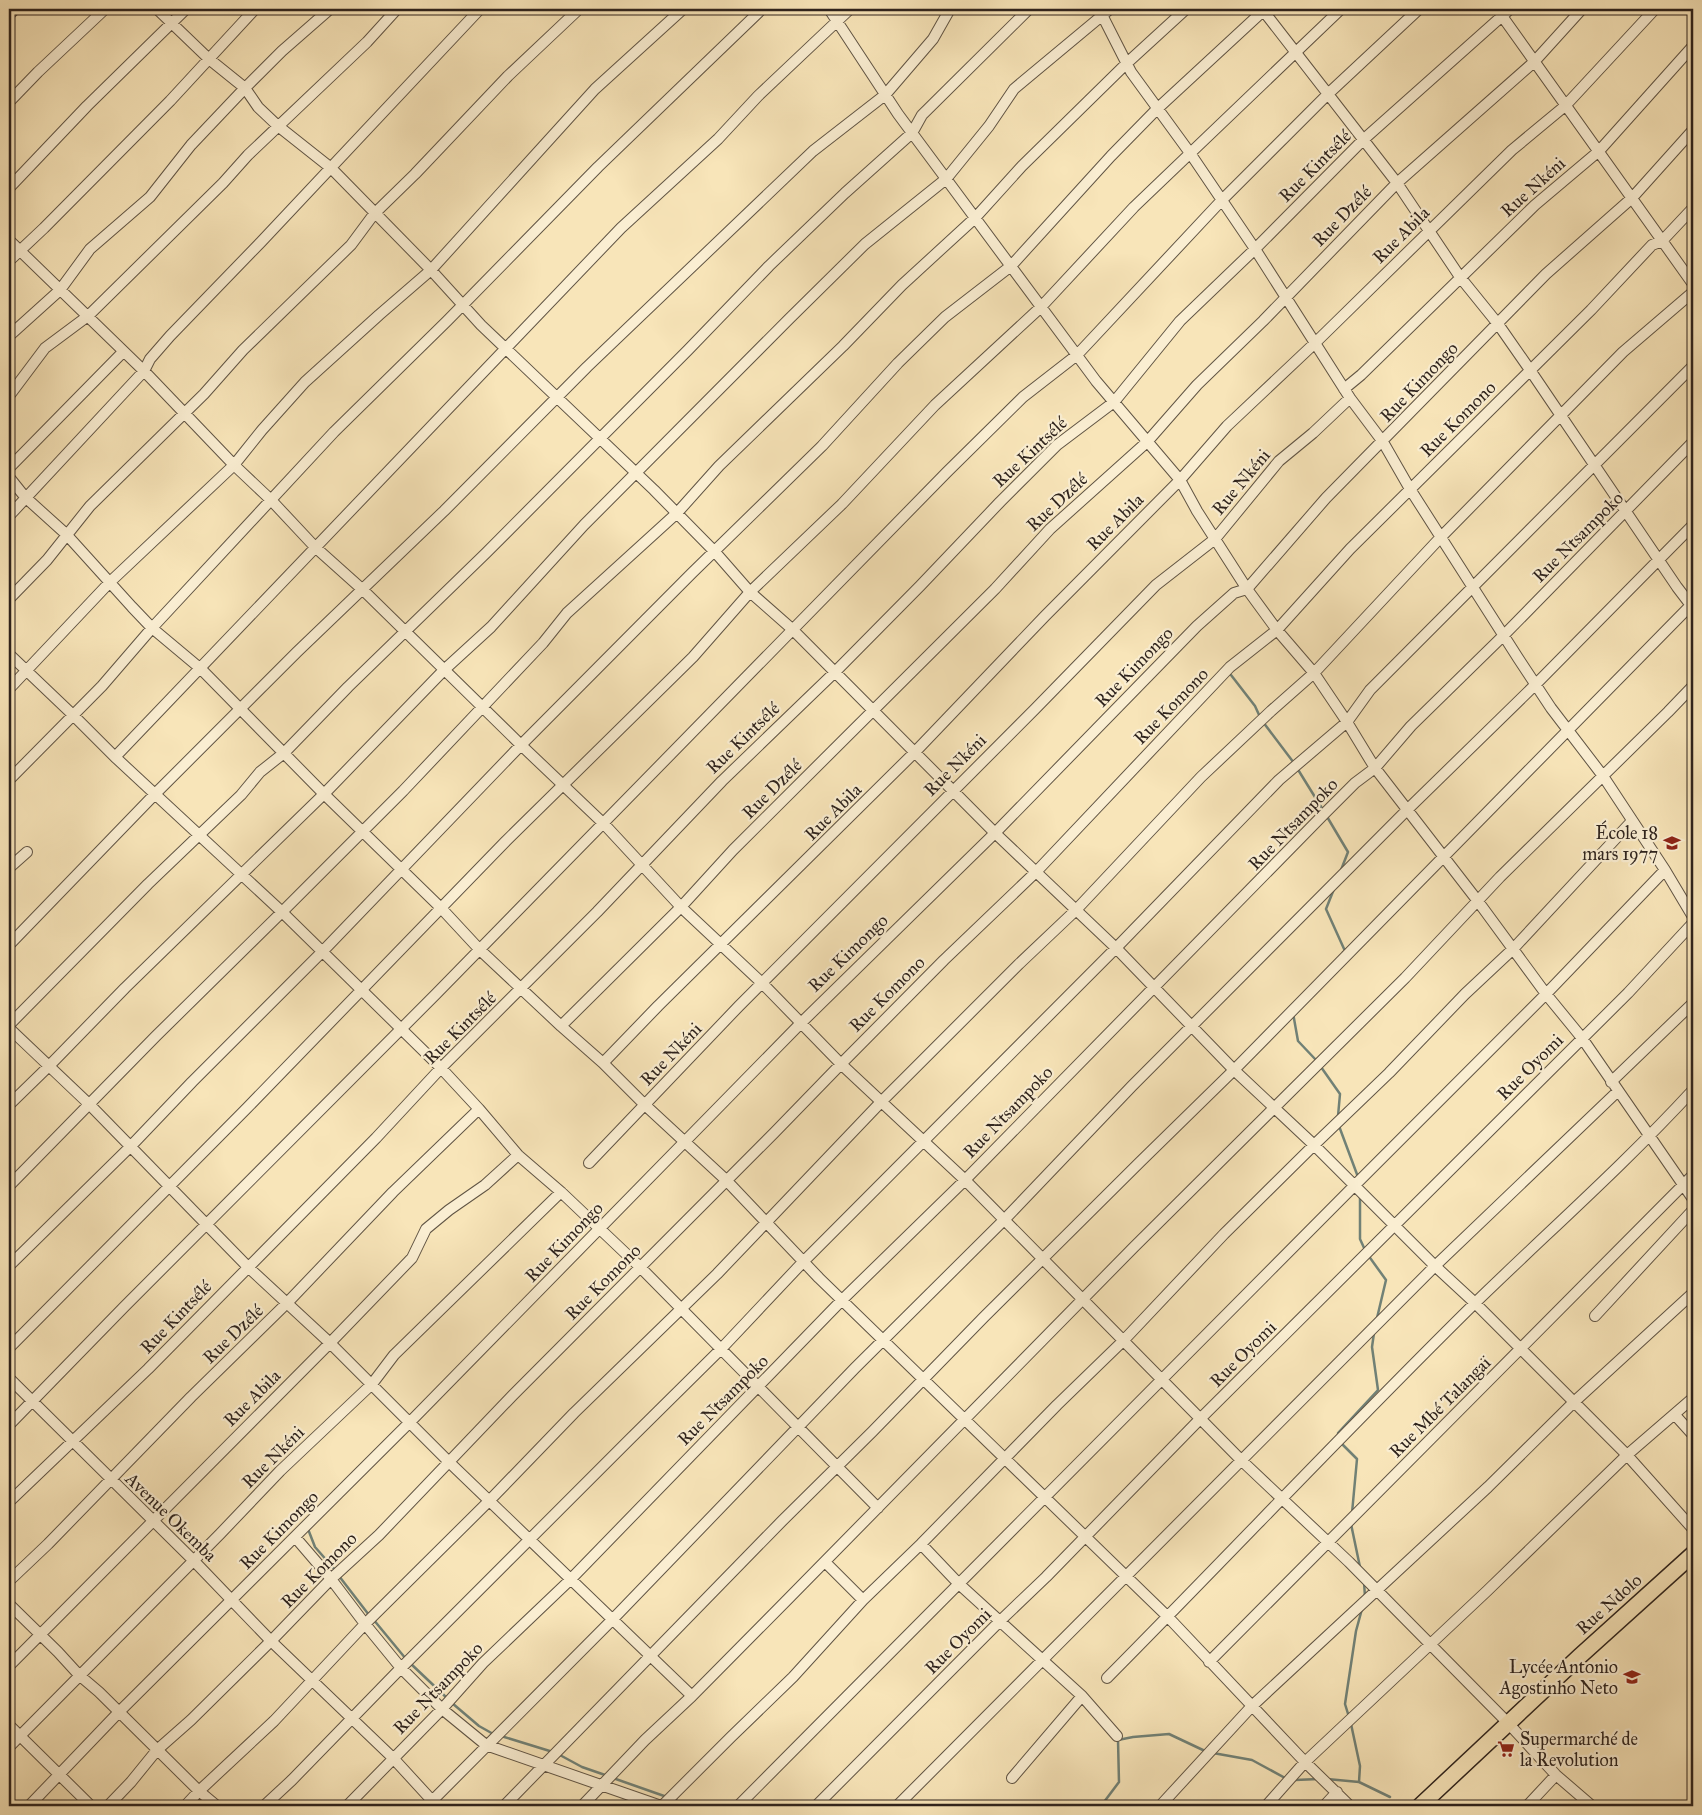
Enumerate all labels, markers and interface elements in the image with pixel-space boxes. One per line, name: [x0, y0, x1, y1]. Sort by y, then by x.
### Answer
street label: Rue Kintsélé: [1274, 125, 1356, 207]
street label: Rue Nkéni: [1496, 152, 1570, 222]
street label: Rue Dzélé: [1308, 181, 1377, 251]
street label: Rue Abila: [1368, 202, 1434, 268]
street label: Rue Kimongo: [1375, 337, 1463, 427]
street label: Rue Komono: [1415, 376, 1501, 462]
street label: Rue Kintsélé: [988, 412, 1072, 492]
street label: Rue Nkéni: [1207, 445, 1275, 519]
street label: Rue Dzélé: [1022, 468, 1093, 536]
street label: Rue Ntsampoko: [1528, 487, 1628, 587]
street label: Rue Abila: [1082, 489, 1148, 555]
street label: Rue Kimongo: [1090, 622, 1178, 712]
street label: Rue Komono: [1129, 663, 1213, 749]
street label: Rue Kintsélé: [702, 697, 785, 778]
street label: Rue Nkéni: [919, 729, 991, 801]
street label: Rue Dzélé: [737, 754, 807, 824]
street label: Rue Ntsampoko: [1244, 773, 1342, 875]
street label: Rue Abila: [800, 779, 866, 845]
place label: École 18 mars 1977: [1582, 820, 1658, 865]
school or university icon: École 18 mars 1977: [1662, 833, 1682, 853]
street label: Rue Kimongo: [803, 909, 893, 997]
street label: Rue Komono: [844, 951, 930, 1037]
street label: Rue Kintsélé: [419, 987, 501, 1069]
street label: Rue Nkéni: [636, 1018, 706, 1090]
street label: Rue Oyomi: [1492, 1029, 1568, 1105]
street label: Rue Ntsampoko: [959, 1061, 1057, 1163]
street label: Rue Kimongo: [520, 1197, 608, 1287]
street label: Rue Komono: [560, 1239, 646, 1325]
street label: Rue Kintsélé: [136, 1275, 217, 1358]
street label: Rue Dzélé: [198, 1299, 268, 1368]
street label: Rue Oyomi: [1205, 1316, 1281, 1392]
street label: Rue Ntsampoko: [673, 1350, 773, 1450]
street label: Rue Mbé Talangaï: [1385, 1351, 1497, 1463]
street label: Rue Abila: [219, 1365, 285, 1431]
street label: Rue Nkéni: [237, 1421, 309, 1493]
street label: Avenue Okemba: [120, 1467, 222, 1566]
street label: Rue Kimongo: [235, 1486, 324, 1575]
street label: Rue Komono: [276, 1527, 362, 1613]
street label: Rue Ndolo: [1572, 1569, 1646, 1639]
street label: Rue Oyomi: [920, 1603, 996, 1679]
street label: Rue Ntsampoko: [389, 1637, 487, 1739]
place label: Lycée Antonio Agostinho Neto: [1499, 1656, 1618, 1700]
school or university icon: Lycée Antonio Agostinho Neto: [1622, 1667, 1642, 1687]
place label: Supermarché de la Revolution: [1520, 1728, 1638, 1771]
supermarket icon: Supermarché de la Revolution: [1496, 1739, 1516, 1759]

